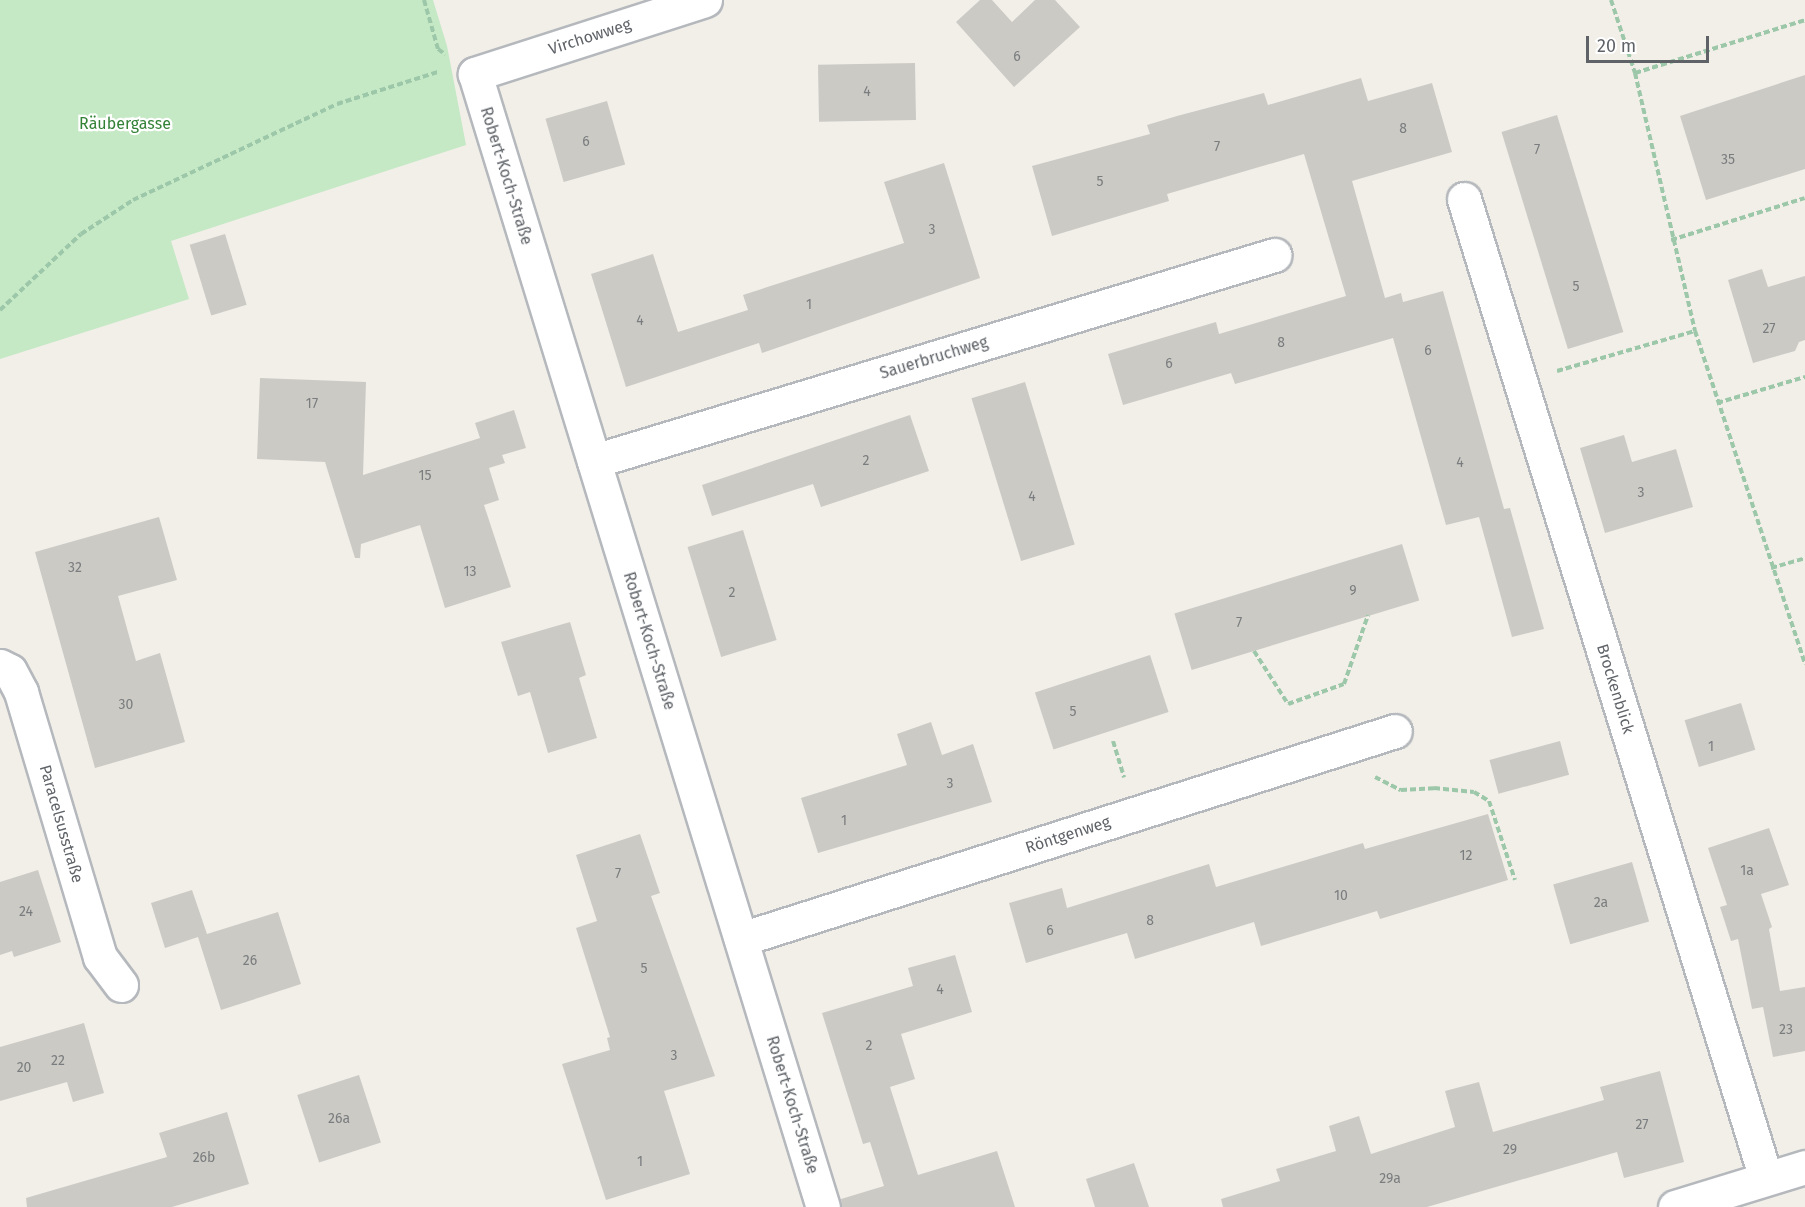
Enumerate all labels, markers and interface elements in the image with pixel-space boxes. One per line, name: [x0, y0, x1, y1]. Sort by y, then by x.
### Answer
street label: Virchowweg: [546, 15, 634, 59]
scale bar: [1589, 24, 1712, 62]
text: 20 m: [1597, 35, 1636, 57]
house number: 6: [1013, 49, 1021, 65]
house number: 4: [863, 84, 871, 100]
street label: Robert-Koch-Straße: [476, 105, 536, 247]
park label: Räubergasse: [79, 114, 171, 134]
house number: 8: [1399, 121, 1407, 137]
house number: 6: [582, 134, 590, 150]
house number: 7: [1214, 139, 1220, 155]
house number: 7: [1534, 142, 1540, 158]
house number: 35: [1721, 152, 1735, 168]
house number: 5: [1096, 174, 1104, 190]
house number: 3: [929, 222, 935, 238]
house number: 5: [1572, 279, 1580, 295]
house number: 1: [806, 297, 812, 313]
house number: 4: [636, 313, 644, 329]
house number: 27: [1762, 321, 1776, 337]
street label: Sauerbruchweg: [878, 332, 990, 384]
house number: 8: [1277, 335, 1285, 351]
house number: 6: [1424, 343, 1432, 359]
house number: 6: [1165, 356, 1173, 372]
house number: 17: [306, 396, 318, 412]
house number: 2: [863, 453, 869, 469]
house number: 4: [1456, 455, 1464, 471]
house number: 15: [418, 468, 432, 484]
house number: 3: [1638, 485, 1644, 501]
house number: 4: [1028, 489, 1036, 505]
house number: 32: [68, 560, 82, 576]
house number: 13: [463, 564, 477, 580]
street label: Robert-Koch-Straße: [619, 570, 679, 712]
house number: 9: [1349, 583, 1357, 599]
house number: 2: [729, 585, 735, 601]
house number: 7: [1236, 615, 1242, 631]
street label: Brockenblick: [1592, 642, 1638, 736]
house number: 30: [119, 697, 133, 713]
house number: 5: [1069, 704, 1077, 720]
house number: 1: [1708, 739, 1714, 755]
street label: Paracelsusstraße: [35, 763, 87, 885]
house number: 3: [947, 776, 953, 792]
street label: Röntgenweg: [1023, 812, 1113, 858]
house number: 1: [841, 813, 847, 829]
house number: 12: [1460, 848, 1472, 864]
house number: 1a: [1740, 863, 1754, 879]
house number: 7: [615, 866, 621, 882]
house number: 10: [1334, 888, 1348, 904]
house number: 2a: [1594, 895, 1608, 911]
house number: 24: [19, 904, 33, 920]
house number: 8: [1146, 913, 1154, 929]
house number: 6: [1046, 923, 1054, 939]
house number: 26: [243, 953, 257, 969]
house number: 5: [640, 961, 648, 977]
house number: 4: [936, 982, 944, 998]
house number: 23: [1779, 1022, 1793, 1038]
street label: Robert-Koch-Straße: [762, 1034, 822, 1176]
house number: 2: [866, 1038, 872, 1054]
house number: 3: [671, 1048, 677, 1064]
house number: 22: [51, 1053, 65, 1069]
house number: 20: [17, 1060, 31, 1076]
house number: 26a: [328, 1111, 350, 1127]
house number: 27: [1635, 1117, 1649, 1133]
house number: 29: [1503, 1142, 1517, 1158]
house number: 26b: [193, 1150, 215, 1166]
house number: 1: [637, 1154, 643, 1170]
house number: 29a: [1379, 1171, 1401, 1187]

